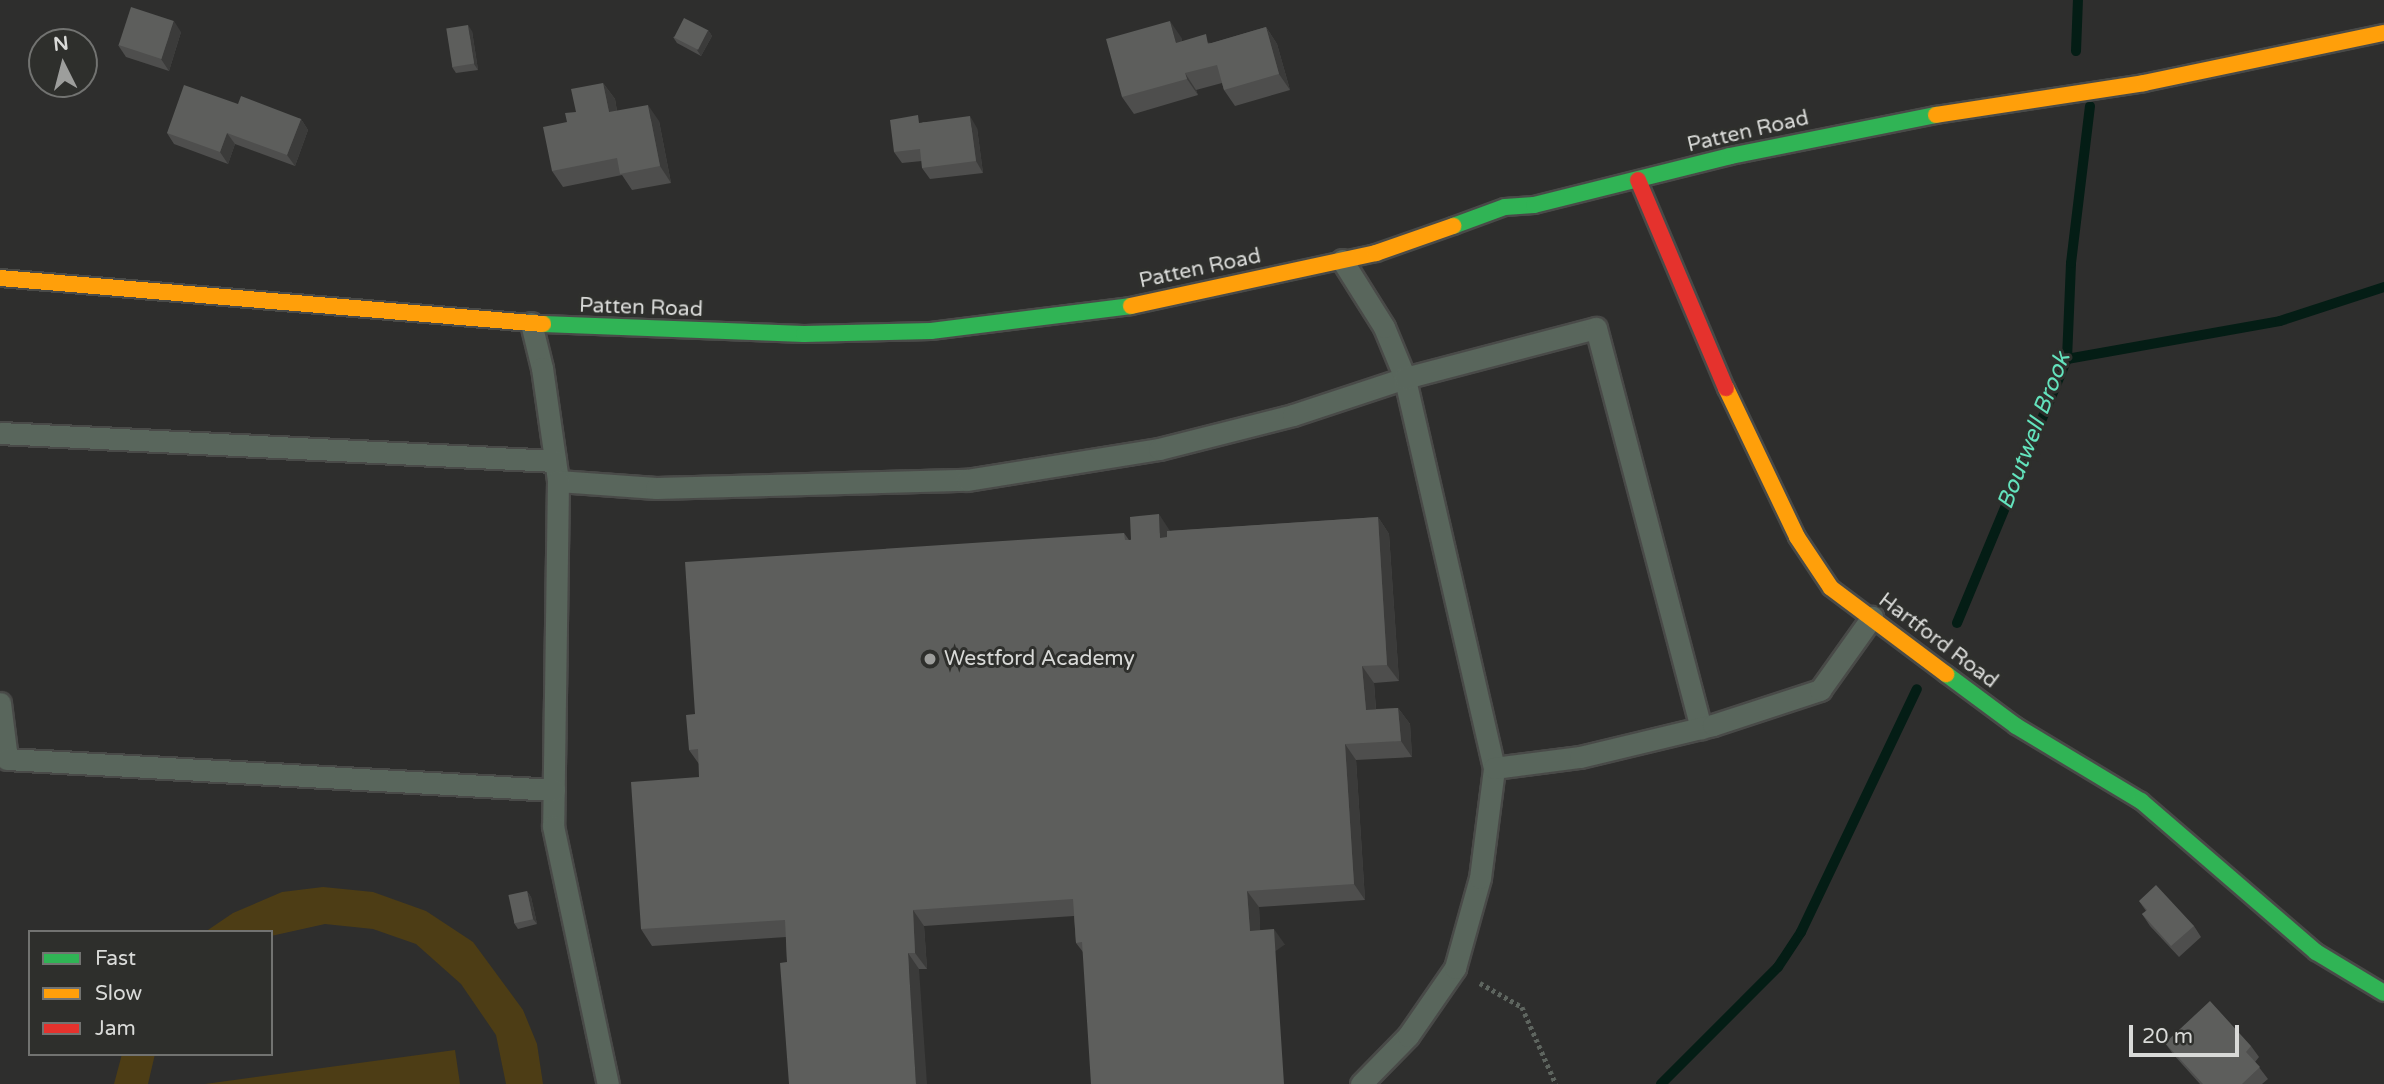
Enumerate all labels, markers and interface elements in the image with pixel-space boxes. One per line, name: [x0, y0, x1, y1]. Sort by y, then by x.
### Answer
north arrow: [28, 28, 98, 98]
text: N: [52, 32, 70, 56]
street label: Patten Road: [1685, 106, 1811, 158]
street label: Patten Road: [1137, 244, 1263, 294]
street label: Patten Road: [579, 293, 703, 323]
water label: Boutwell Brook: [1991, 349, 2077, 513]
street label: Hartford Road: [1873, 588, 2003, 694]
place label: Westford Academy: [944, 646, 1135, 672]
marker: Westford Academy: [922, 651, 938, 667]
legend: [28, 930, 273, 1056]
text: Fast: [95, 946, 136, 971]
text: Slow: [95, 981, 142, 1006]
scale bar: [2132, 1010, 2242, 1054]
text: Jam: [95, 1016, 136, 1041]
text: 20 m: [2142, 1024, 2193, 1049]

